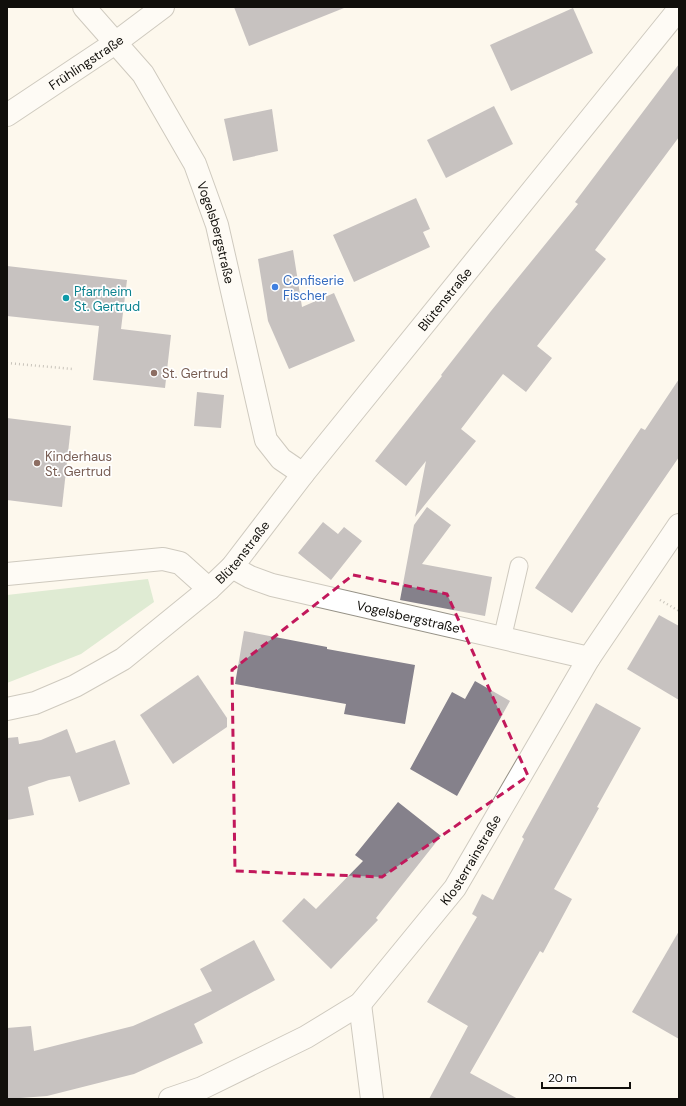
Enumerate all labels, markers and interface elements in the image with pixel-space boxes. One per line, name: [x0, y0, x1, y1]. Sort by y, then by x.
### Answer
street label: Frühlingstraße: [46, 32, 127, 94]
street label: Vogelsbergstraße: [193, 179, 238, 285]
street label: Blütenstraße: [414, 264, 476, 335]
place label: Confiserie Fischer: [283, 272, 344, 304]
marker: Confiserie Fischer: [270, 282, 280, 292]
place label: Pfarrheim St. Gertrud: [74, 283, 140, 315]
marker: Pfarrheim St. Gertrud: [61, 293, 71, 303]
place label: St. Gertrud: [162, 365, 228, 382]
marker: St. Gertrud: [149, 368, 159, 378]
place label: Kinderhaus St. Gertrud: [45, 448, 112, 480]
marker: Kinderhaus St. Gertrud: [32, 458, 42, 468]
street label: Blütenstraße: [212, 517, 274, 588]
street label: Vogelsbergstraße: [355, 597, 462, 637]
street label: Klosterrainstraße: [436, 812, 505, 909]
scale bar: [542, 1064, 630, 1090]
text: 20 m: [548, 1070, 577, 1086]

